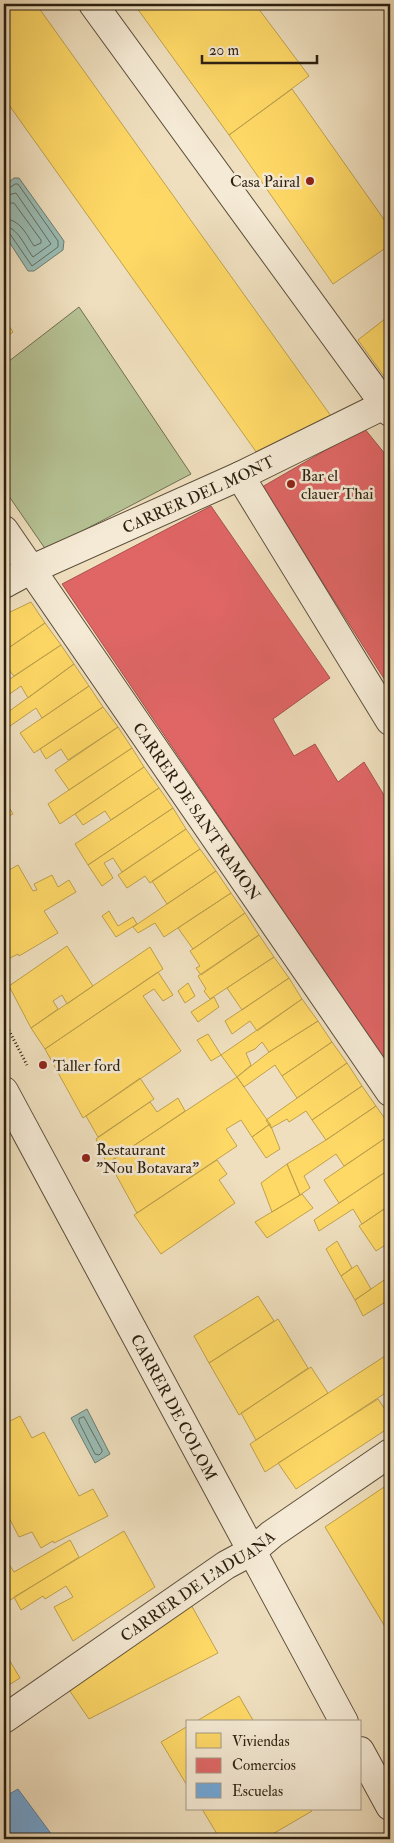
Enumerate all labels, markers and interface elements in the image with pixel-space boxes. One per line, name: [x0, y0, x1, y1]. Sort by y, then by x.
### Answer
scale bar: [202, 32, 316, 64]
text: 20 m: [209, 41, 239, 60]
place label: Casa Pairal: [230, 172, 300, 192]
marker: Casa Pairal: [304, 175, 316, 187]
street label: CARRER DEL MONT: [119, 452, 278, 538]
place label: Bar el clauer Thai: [301, 466, 374, 504]
marker: Bar el clauer Thai: [285, 478, 297, 490]
street label: CARRER DE SANT RAMON: [128, 719, 265, 905]
place label: Taller ford: [53, 1056, 120, 1076]
marker: Taller ford: [37, 1059, 49, 1071]
place label: Restaurant "Nou Botavara": [96, 1140, 199, 1178]
marker: Restaurant "Nou Botavara": [80, 1152, 92, 1164]
street label: CARRER DE COLOM: [126, 1331, 221, 1484]
street label: CARRER DE L'ADUANA: [117, 1527, 280, 1646]
legend: [186, 1720, 362, 1810]
text: Viviendas: [232, 1732, 290, 1751]
text: Comercios: [232, 1756, 296, 1775]
text: Escuelas: [232, 1782, 283, 1801]

